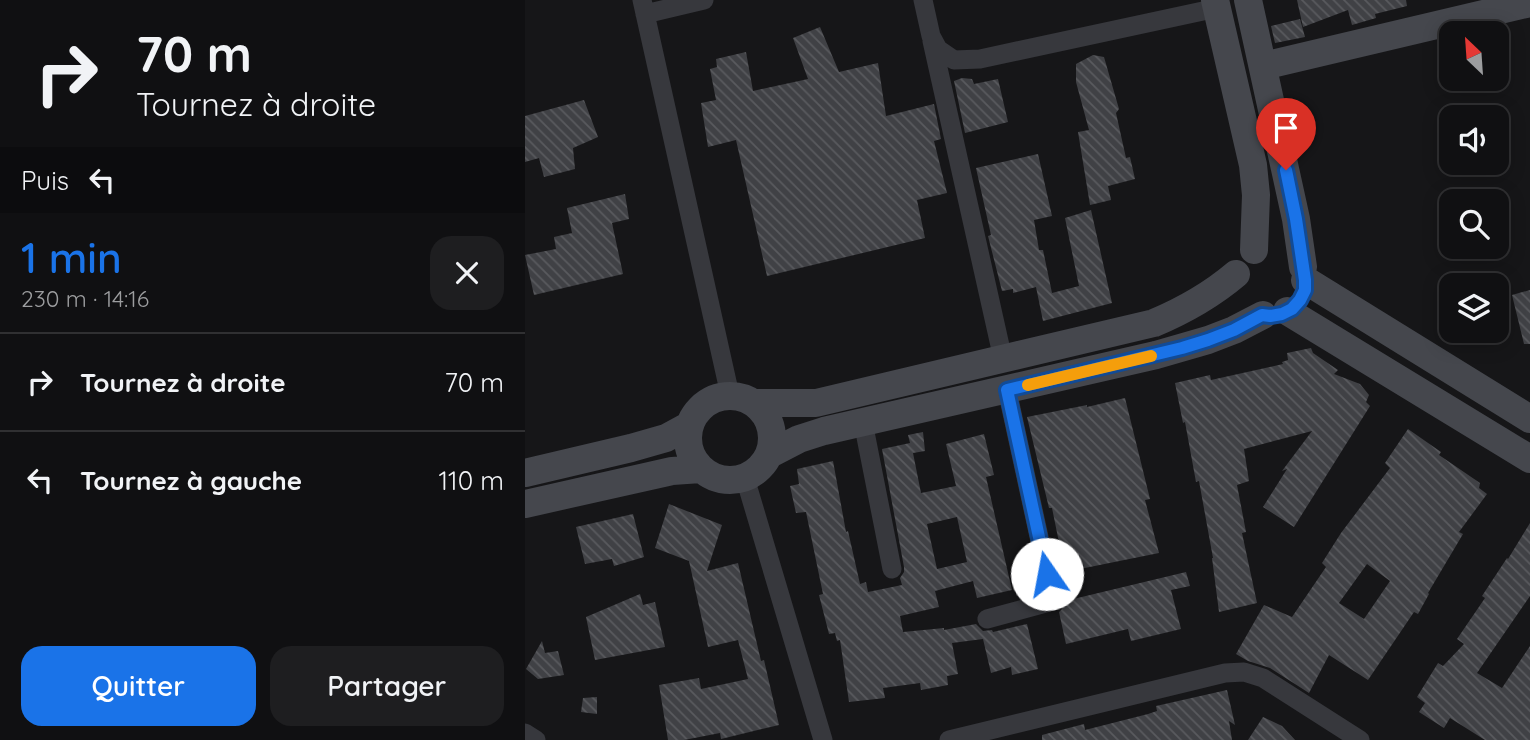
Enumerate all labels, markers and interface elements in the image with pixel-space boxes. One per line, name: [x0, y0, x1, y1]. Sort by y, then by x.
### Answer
north arrow: [1439, 21, 1509, 91]
map controls: [1439, 21, 1509, 343]
text: 70 m: [136, 23, 252, 84]
icon: right: [21, 28, 112, 119]
text: Tournez à droite: [136, 84, 376, 124]
pin: [1256, 98, 1316, 170]
button: sound: [1439, 105, 1509, 175]
icon: arrive: [1267, 109, 1305, 147]
icon: left: [83, 161, 121, 199]
text: Puis: [21, 164, 69, 197]
button: search: [1439, 189, 1509, 259]
text: 1 min: [21, 231, 122, 284]
button: close: [430, 236, 504, 310]
button: layers: [1439, 273, 1509, 343]
text: 230 m · 14:16: [21, 284, 149, 313]
icon: right: [21, 363, 59, 401]
text: Tournez à droite: [80, 366, 285, 399]
text: 70 m: [444, 366, 504, 399]
icon: left: [21, 461, 59, 499]
text: Tournez à gauche: [80, 464, 302, 497]
text: 110 m: [438, 464, 504, 497]
position arrow: [1010, 537, 1084, 611]
button: Quitter: [21, 646, 256, 726]
button: Partager: [270, 646, 504, 726]

